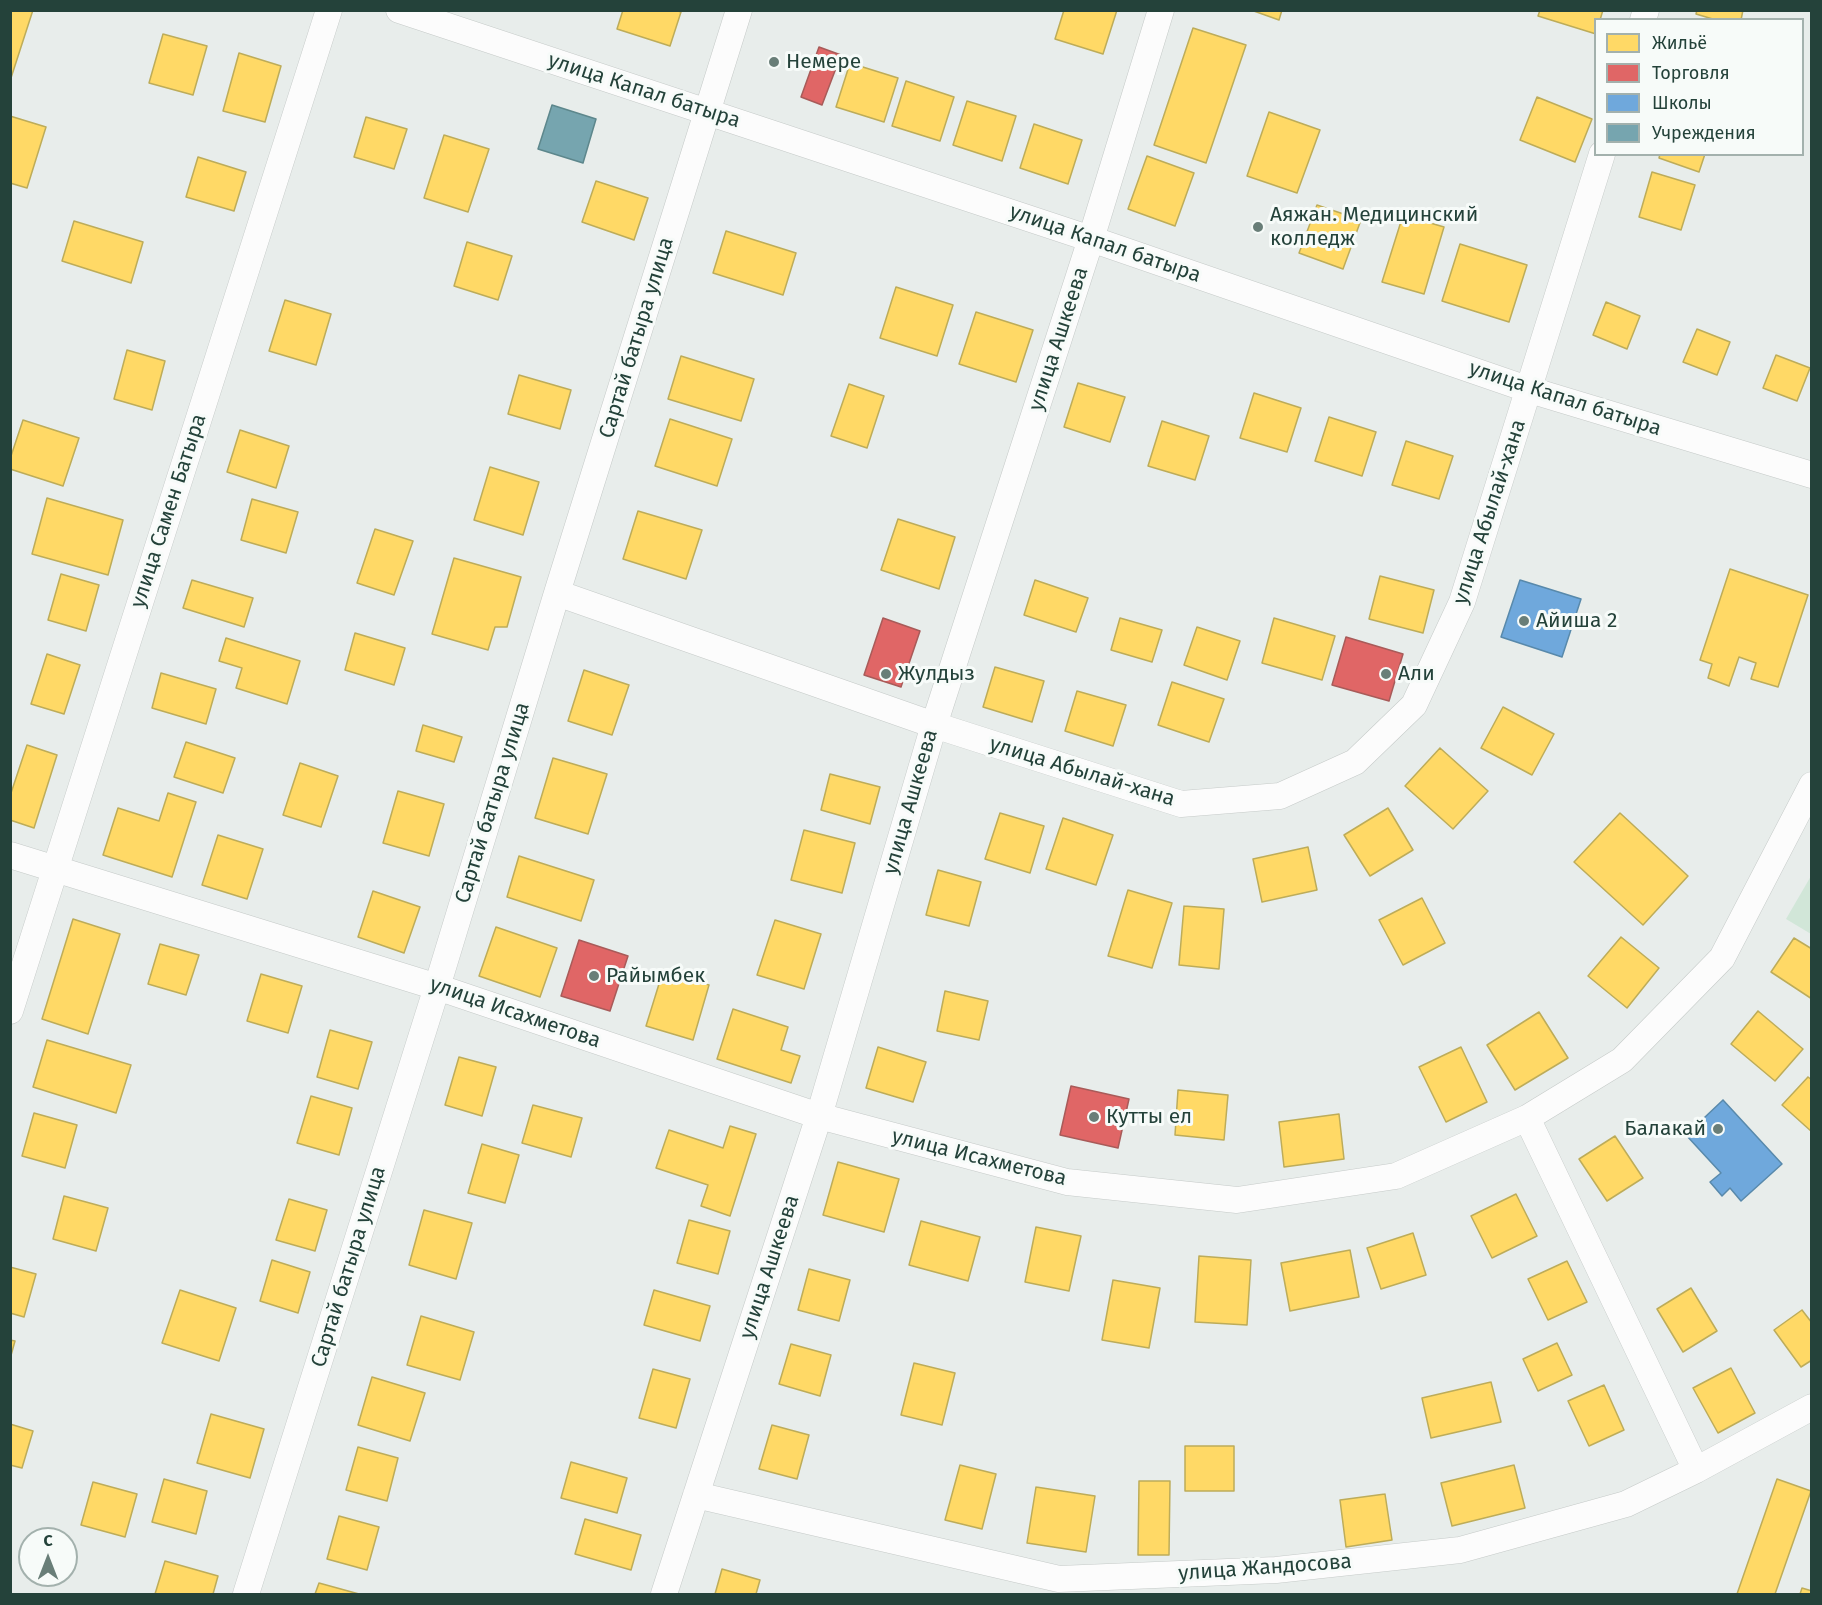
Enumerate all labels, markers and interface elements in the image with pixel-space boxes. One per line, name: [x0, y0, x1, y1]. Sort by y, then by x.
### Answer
legend: [1594, 18, 1804, 156]
text: Жильё: [1652, 32, 1707, 54]
street label: улица Капал батыра: [545, 48, 743, 134]
place label: Немере: [786, 49, 861, 75]
marker: Немере: [767, 55, 781, 69]
text: Торговля: [1652, 62, 1730, 84]
text: Школы: [1652, 92, 1712, 114]
text: Учреждения: [1652, 122, 1756, 144]
street label: улица Капал батыра: [1006, 199, 1204, 289]
place label: Аяжан. Медицинский колледж: [1270, 202, 1478, 252]
marker: Аяжан. Медицинский колледж: [1251, 220, 1265, 234]
street label: Сартай батыра улица: [594, 235, 680, 441]
street label: улица Ашкеева: [1024, 264, 1094, 414]
street label: улица Капал батыра: [1466, 356, 1664, 442]
street label: улица Самен Батыра: [126, 411, 212, 611]
street label: улица Абылай-хана: [1448, 416, 1532, 608]
place label: Айиша 2: [1536, 608, 1617, 634]
marker: Айиша 2: [1517, 614, 1531, 628]
place label: Жулдыз: [898, 661, 975, 687]
place label: Али: [1398, 661, 1435, 687]
marker: Жулдыз: [879, 667, 893, 681]
marker: Али: [1379, 667, 1393, 681]
street label: Сартай батыра улица: [450, 700, 536, 906]
street label: улица Ашкеева: [878, 727, 944, 877]
street label: улица Абылай-хана: [986, 732, 1178, 812]
place label: Райымбек: [606, 963, 705, 989]
marker: Райымбек: [587, 969, 601, 983]
street label: улица Исахметова: [426, 972, 604, 1054]
place label: Кутты ел: [1106, 1104, 1192, 1130]
marker: Кутты ел: [1087, 1110, 1101, 1124]
place label: Балакай: [1624, 1116, 1706, 1142]
marker: Балакай: [1711, 1122, 1725, 1136]
street label: улица Исахметова: [889, 1124, 1069, 1192]
street label: Сартай батыра улица: [306, 1164, 392, 1370]
street label: улица Ашкеева: [735, 1192, 805, 1342]
north arrow: [18, 1527, 78, 1587]
text: С: [43, 1531, 53, 1550]
street label: улица Жандосова: [1177, 1549, 1353, 1587]

